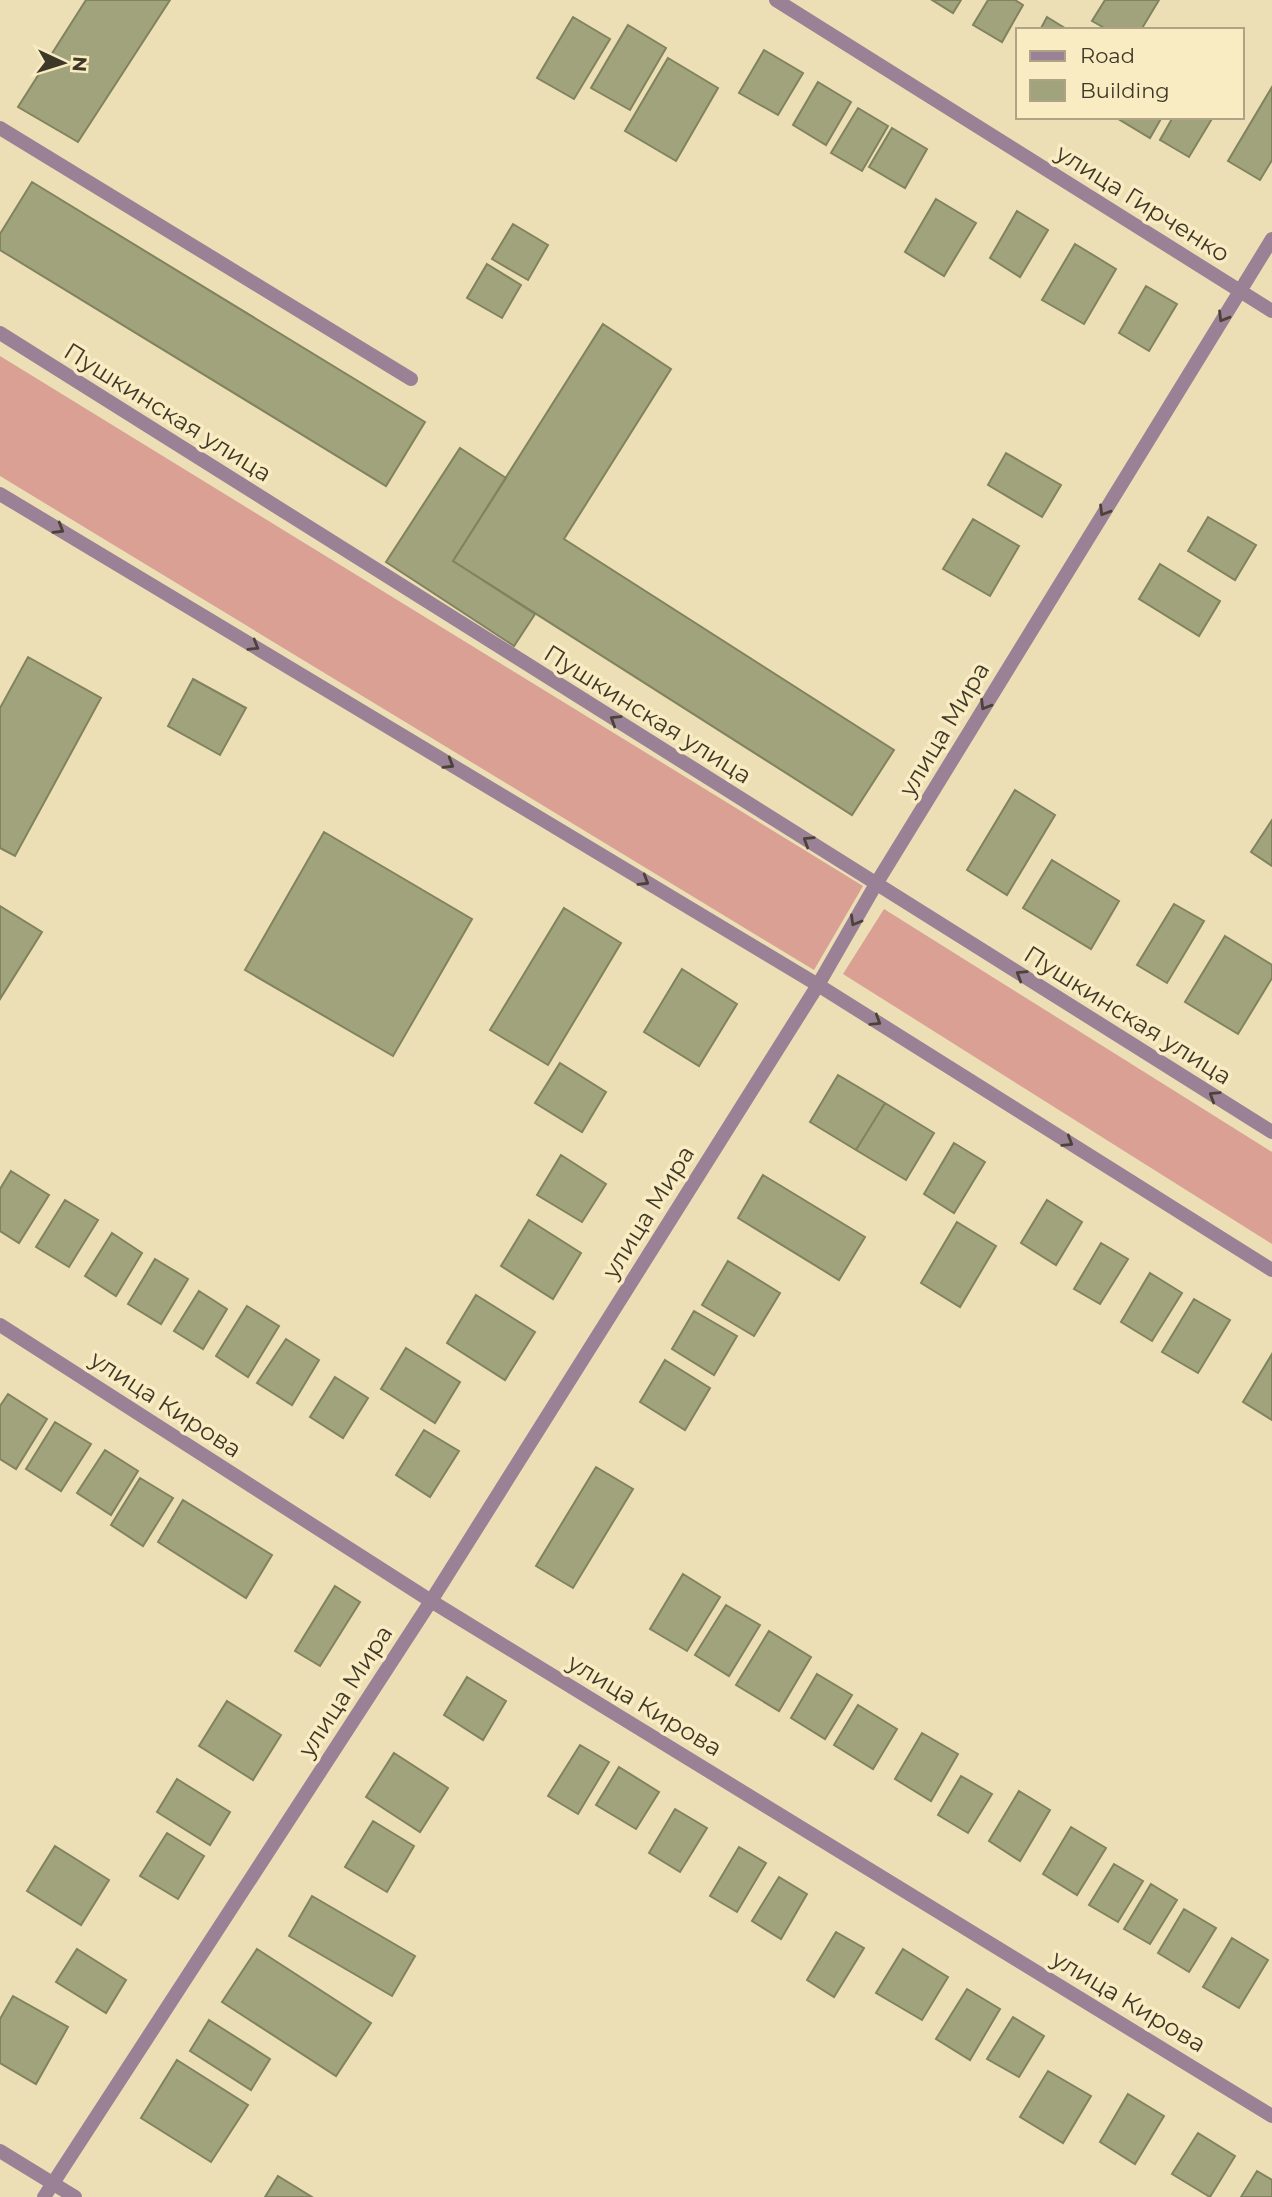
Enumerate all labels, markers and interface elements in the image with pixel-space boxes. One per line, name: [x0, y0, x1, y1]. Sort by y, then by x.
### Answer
north arrow: [28, 28, 98, 98]
legend: [1016, 28, 1244, 119]
text: Road: [1080, 43, 1135, 68]
text: N: [67, 56, 91, 73]
text: Building: [1080, 78, 1170, 103]
street label: улица Гирченко: [1050, 137, 1235, 268]
one-way arrow: [1218, 310, 1231, 323]
street label: Пушкинская улица: [59, 336, 277, 488]
one-way arrow: [1099, 504, 1112, 517]
one-way arrow: [51, 521, 64, 534]
one-way arrow: [246, 638, 259, 651]
street label: Пушкинская улица: [539, 638, 757, 790]
street label: улица Мира: [892, 657, 995, 802]
one-way arrow: [981, 698, 994, 711]
one-way arrow: [610, 715, 623, 728]
one-way arrow: [441, 755, 454, 768]
one-way arrow: [802, 837, 815, 850]
one-way arrow: [636, 872, 649, 885]
one-way arrow: [850, 914, 863, 926]
street label: Пушкинская улица: [1019, 939, 1237, 1091]
one-way arrow: [1016, 970, 1029, 983]
one-way arrow: [868, 1013, 881, 1026]
one-way arrow: [1209, 1091, 1222, 1104]
one-way arrow: [1061, 1134, 1074, 1147]
street label: улица Мира: [595, 1140, 700, 1285]
street label: улица Кирова: [84, 1344, 247, 1464]
street label: улица Мира: [291, 1620, 398, 1763]
street label: улица Кирова: [562, 1647, 727, 1762]
street label: улица Кирова: [1046, 1943, 1211, 2058]

